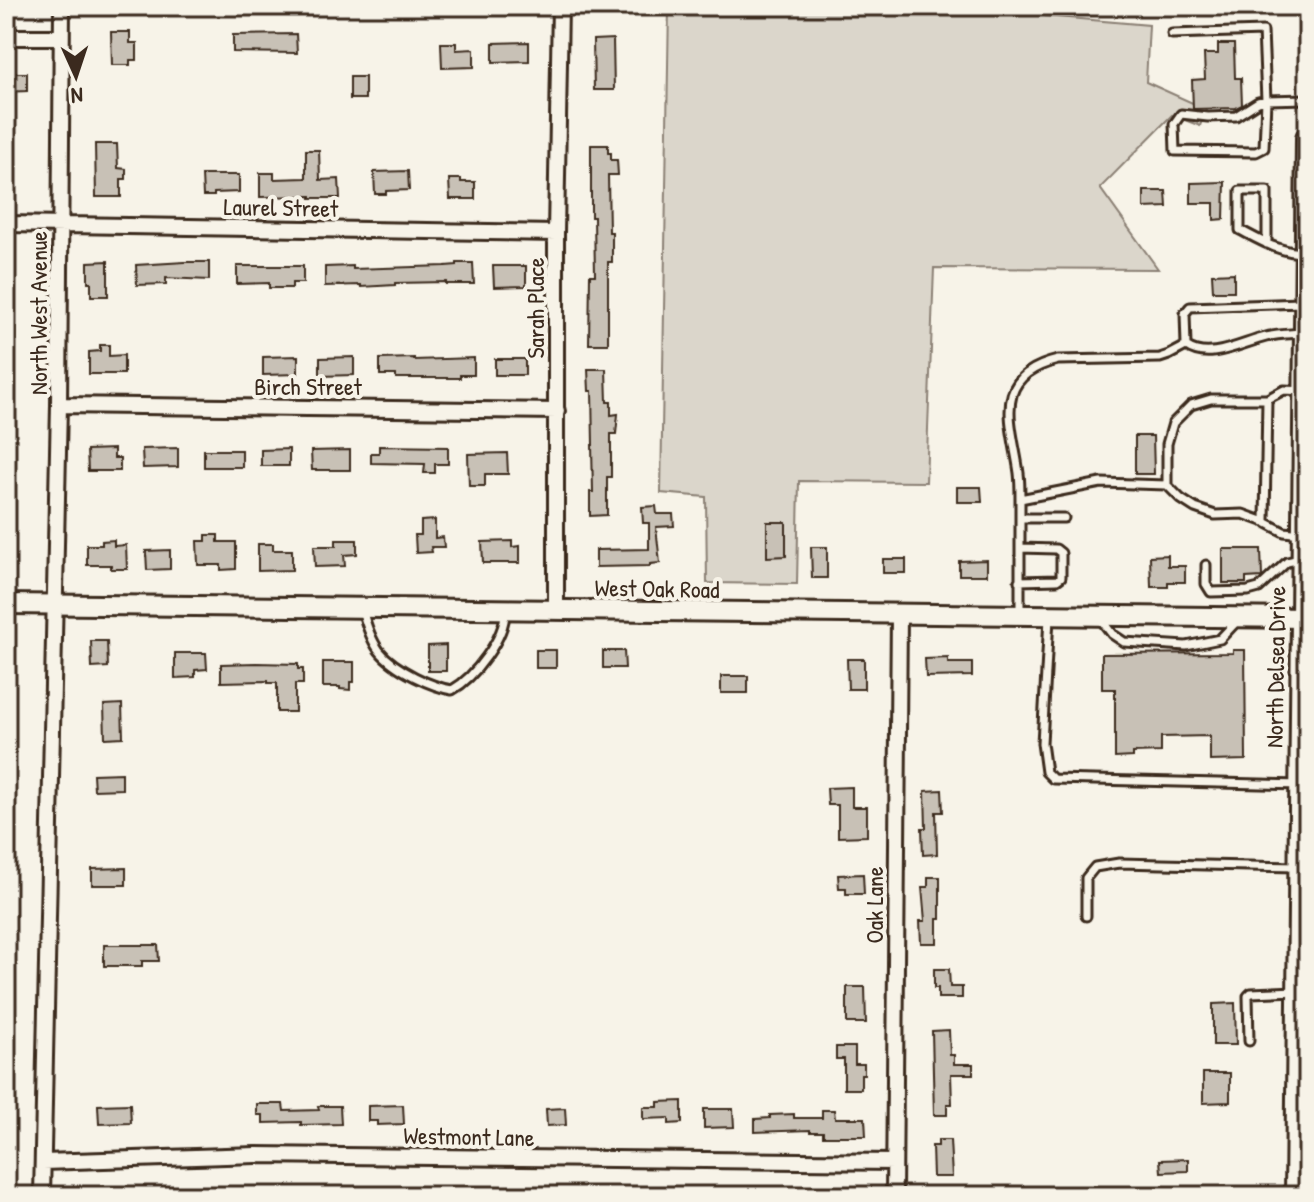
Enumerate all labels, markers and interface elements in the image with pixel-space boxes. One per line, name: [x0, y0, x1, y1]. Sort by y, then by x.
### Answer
north arrow: [36, 36, 116, 116]
text: N: [70, 81, 84, 111]
street label: Laurel Street: [223, 190, 339, 224]
street label: North West Avenue: [22, 231, 54, 395]
street label: Sarah Place: [519, 257, 551, 358]
street label: Birch Street: [254, 370, 363, 402]
street label: West Oak Road: [594, 571, 720, 605]
street label: North Delsea Drive: [1258, 585, 1292, 748]
street label: Oak Lane: [858, 866, 890, 943]
street label: Westmont Lane: [403, 1119, 535, 1153]

